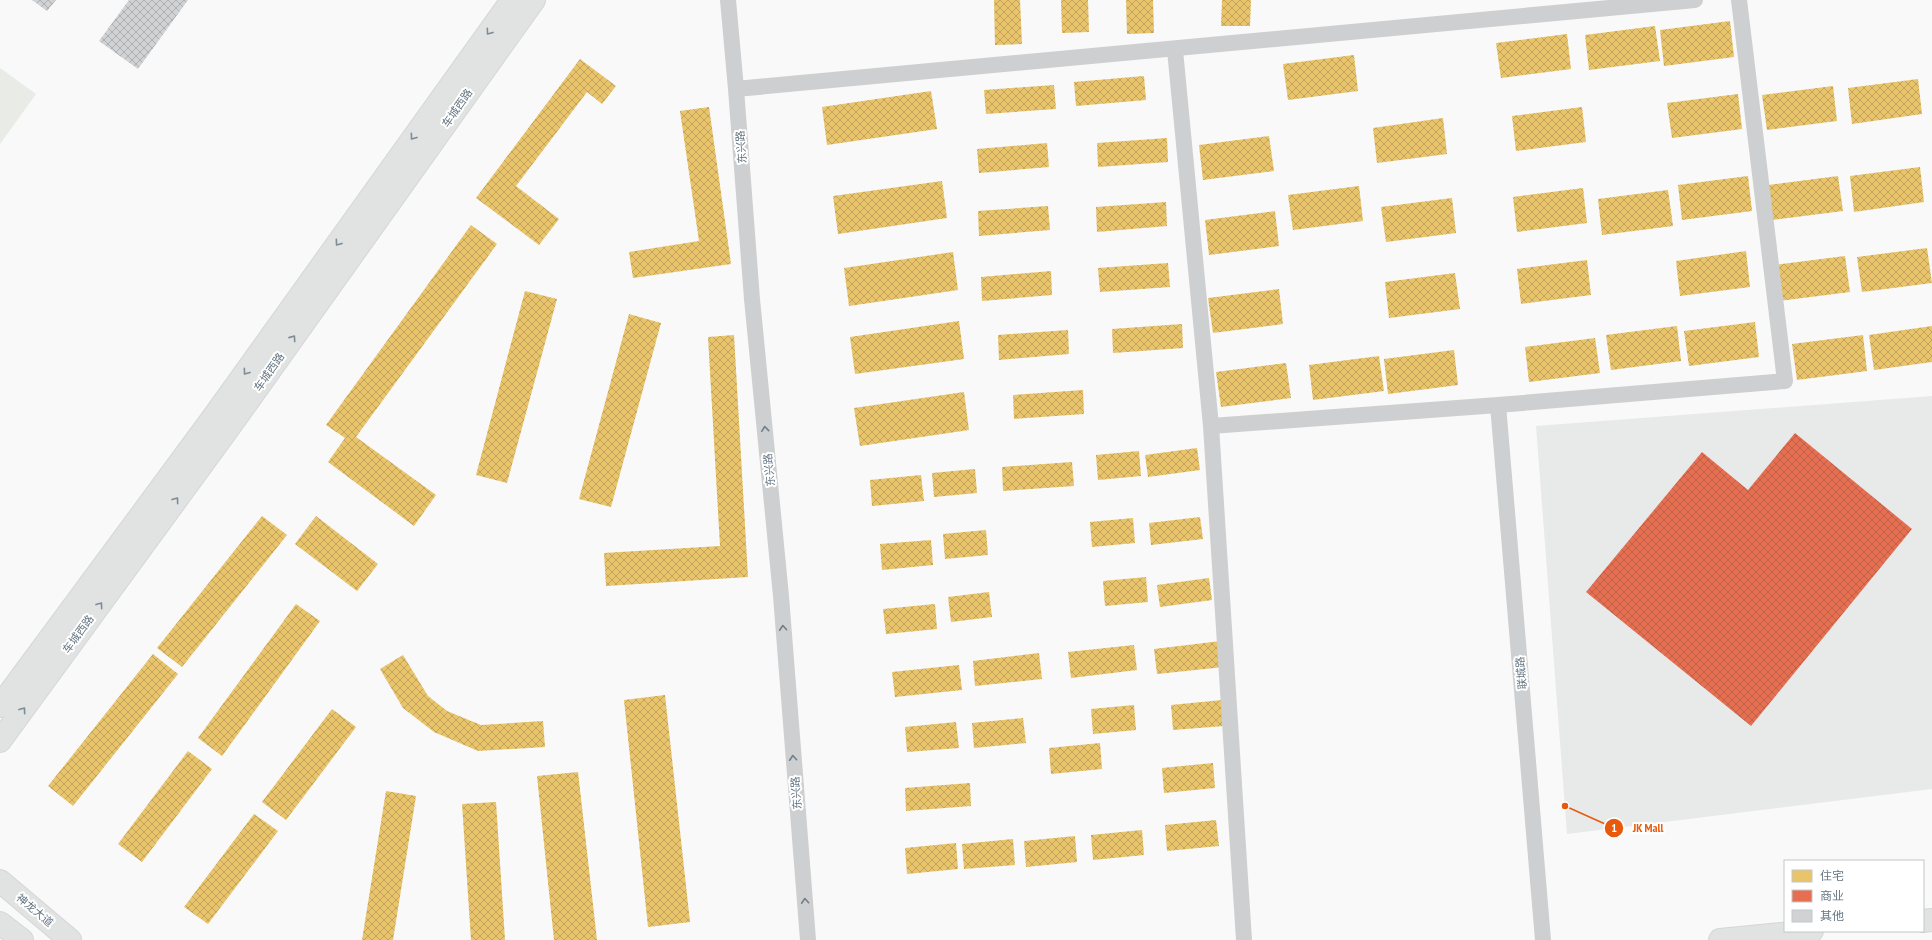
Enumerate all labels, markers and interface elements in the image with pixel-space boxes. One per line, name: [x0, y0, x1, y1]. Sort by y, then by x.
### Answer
one-way arrow: [487, 27, 494, 34]
street label: 车城西路: [439, 86, 475, 130]
street label: 东兴路: [733, 130, 749, 164]
one-way arrow: [411, 133, 418, 140]
one-way arrow: [336, 239, 343, 246]
one-way arrow: [288, 335, 295, 342]
street label: 车城西路: [251, 350, 287, 394]
one-way arrow: [244, 367, 251, 374]
one-way arrow: [760, 426, 769, 432]
street label: 东兴路: [760, 453, 778, 487]
one-way arrow: [172, 497, 179, 504]
one-way arrow: [95, 602, 102, 609]
street label: 车城西路: [59, 612, 97, 656]
one-way arrow: [779, 625, 788, 631]
street label: 联城路: [1513, 656, 1529, 690]
one-way arrow: [18, 707, 25, 714]
one-way arrow: [789, 755, 798, 761]
street label: 东兴路: [788, 776, 804, 810]
callout: JK Mall: [1604, 816, 1671, 840]
text: 1: [1611, 820, 1617, 835]
text: JK Mall: [1632, 820, 1663, 835]
legend: [1784, 860, 1924, 932]
text: 住宅: [1820, 868, 1844, 883]
text: 商业: [1820, 888, 1844, 903]
street label: 神龙大道: [14, 890, 56, 930]
one-way arrow: [800, 898, 809, 904]
text: 其他: [1820, 908, 1844, 923]

